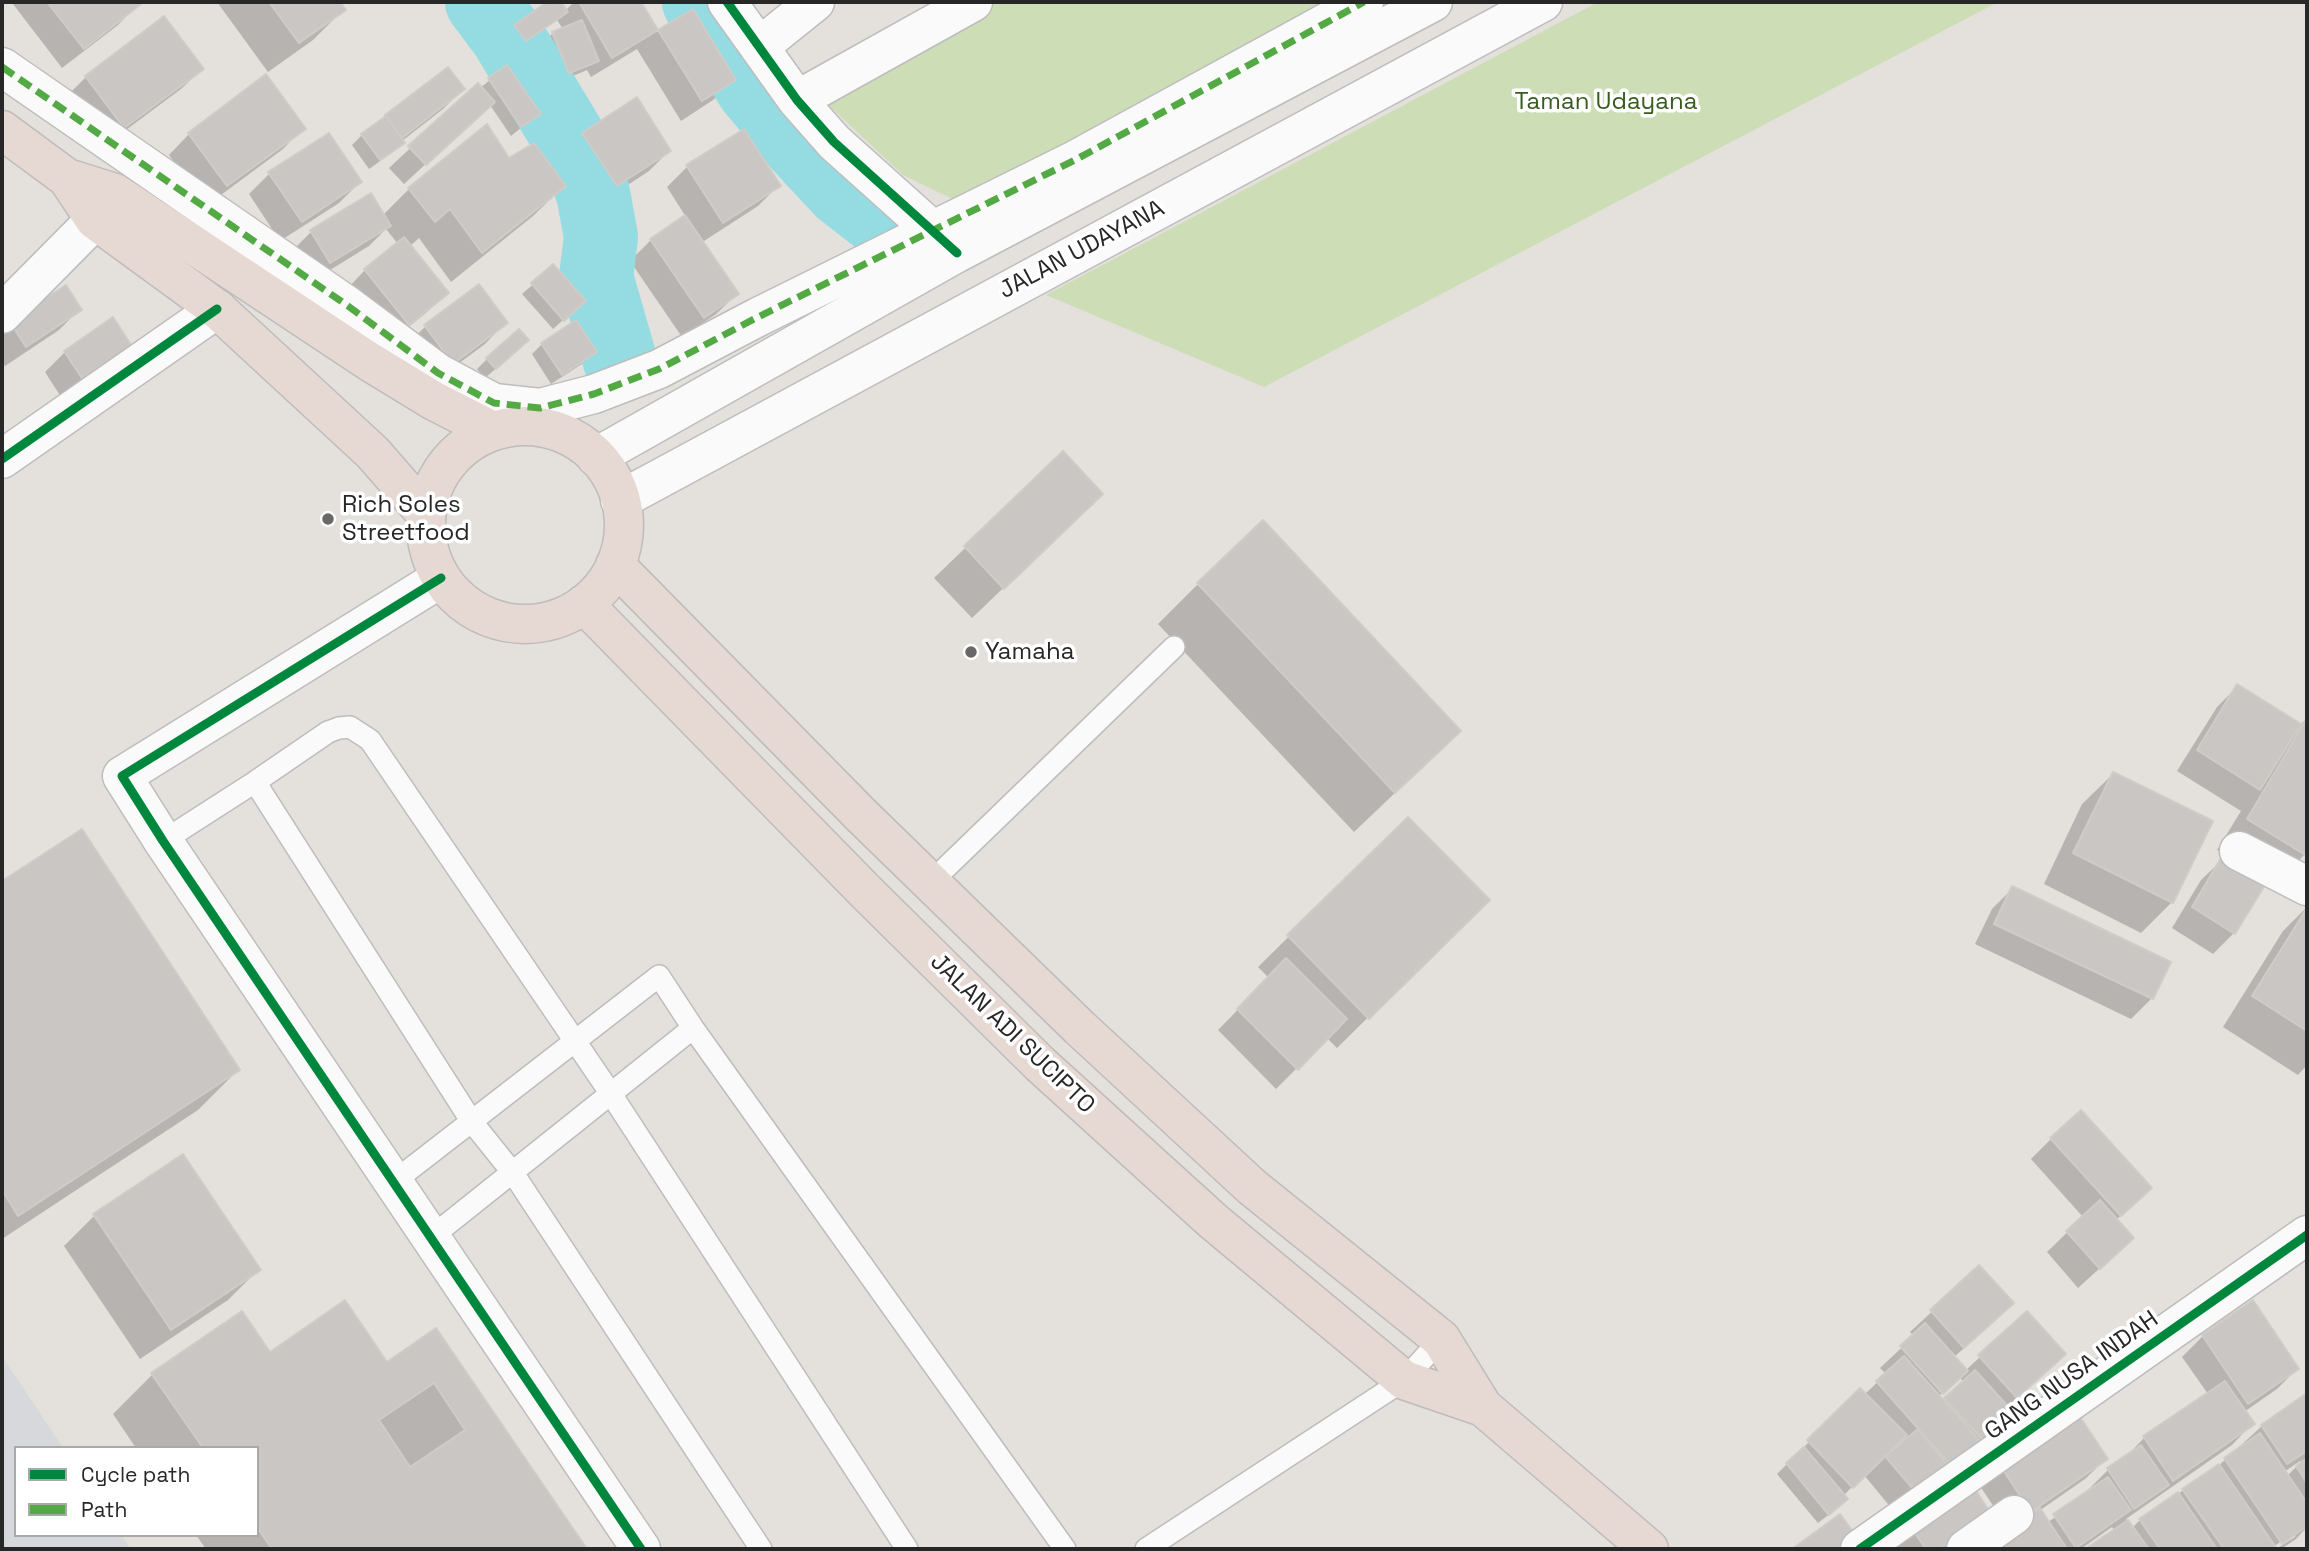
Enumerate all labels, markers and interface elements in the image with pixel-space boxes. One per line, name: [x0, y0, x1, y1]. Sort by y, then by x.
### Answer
park label: Taman Udayana: [1514, 88, 1698, 116]
street label: JALAN UDAYANA: [994, 194, 1170, 306]
place label: Rich Soles Streetfood: [342, 491, 470, 547]
marker: Rich Soles Streetfood: [320, 511, 336, 527]
place label: Yamaha: [985, 638, 1074, 666]
marker: Yamaha: [963, 644, 979, 660]
street label: JALAN ADI SUCIPTO: [924, 948, 1100, 1120]
street label: GANG NUSA INDAH: [1980, 1305, 2164, 1447]
legend: [14, 1446, 259, 1537]
text: Cycle path: [81, 1461, 190, 1488]
text: Path: [81, 1496, 127, 1523]

